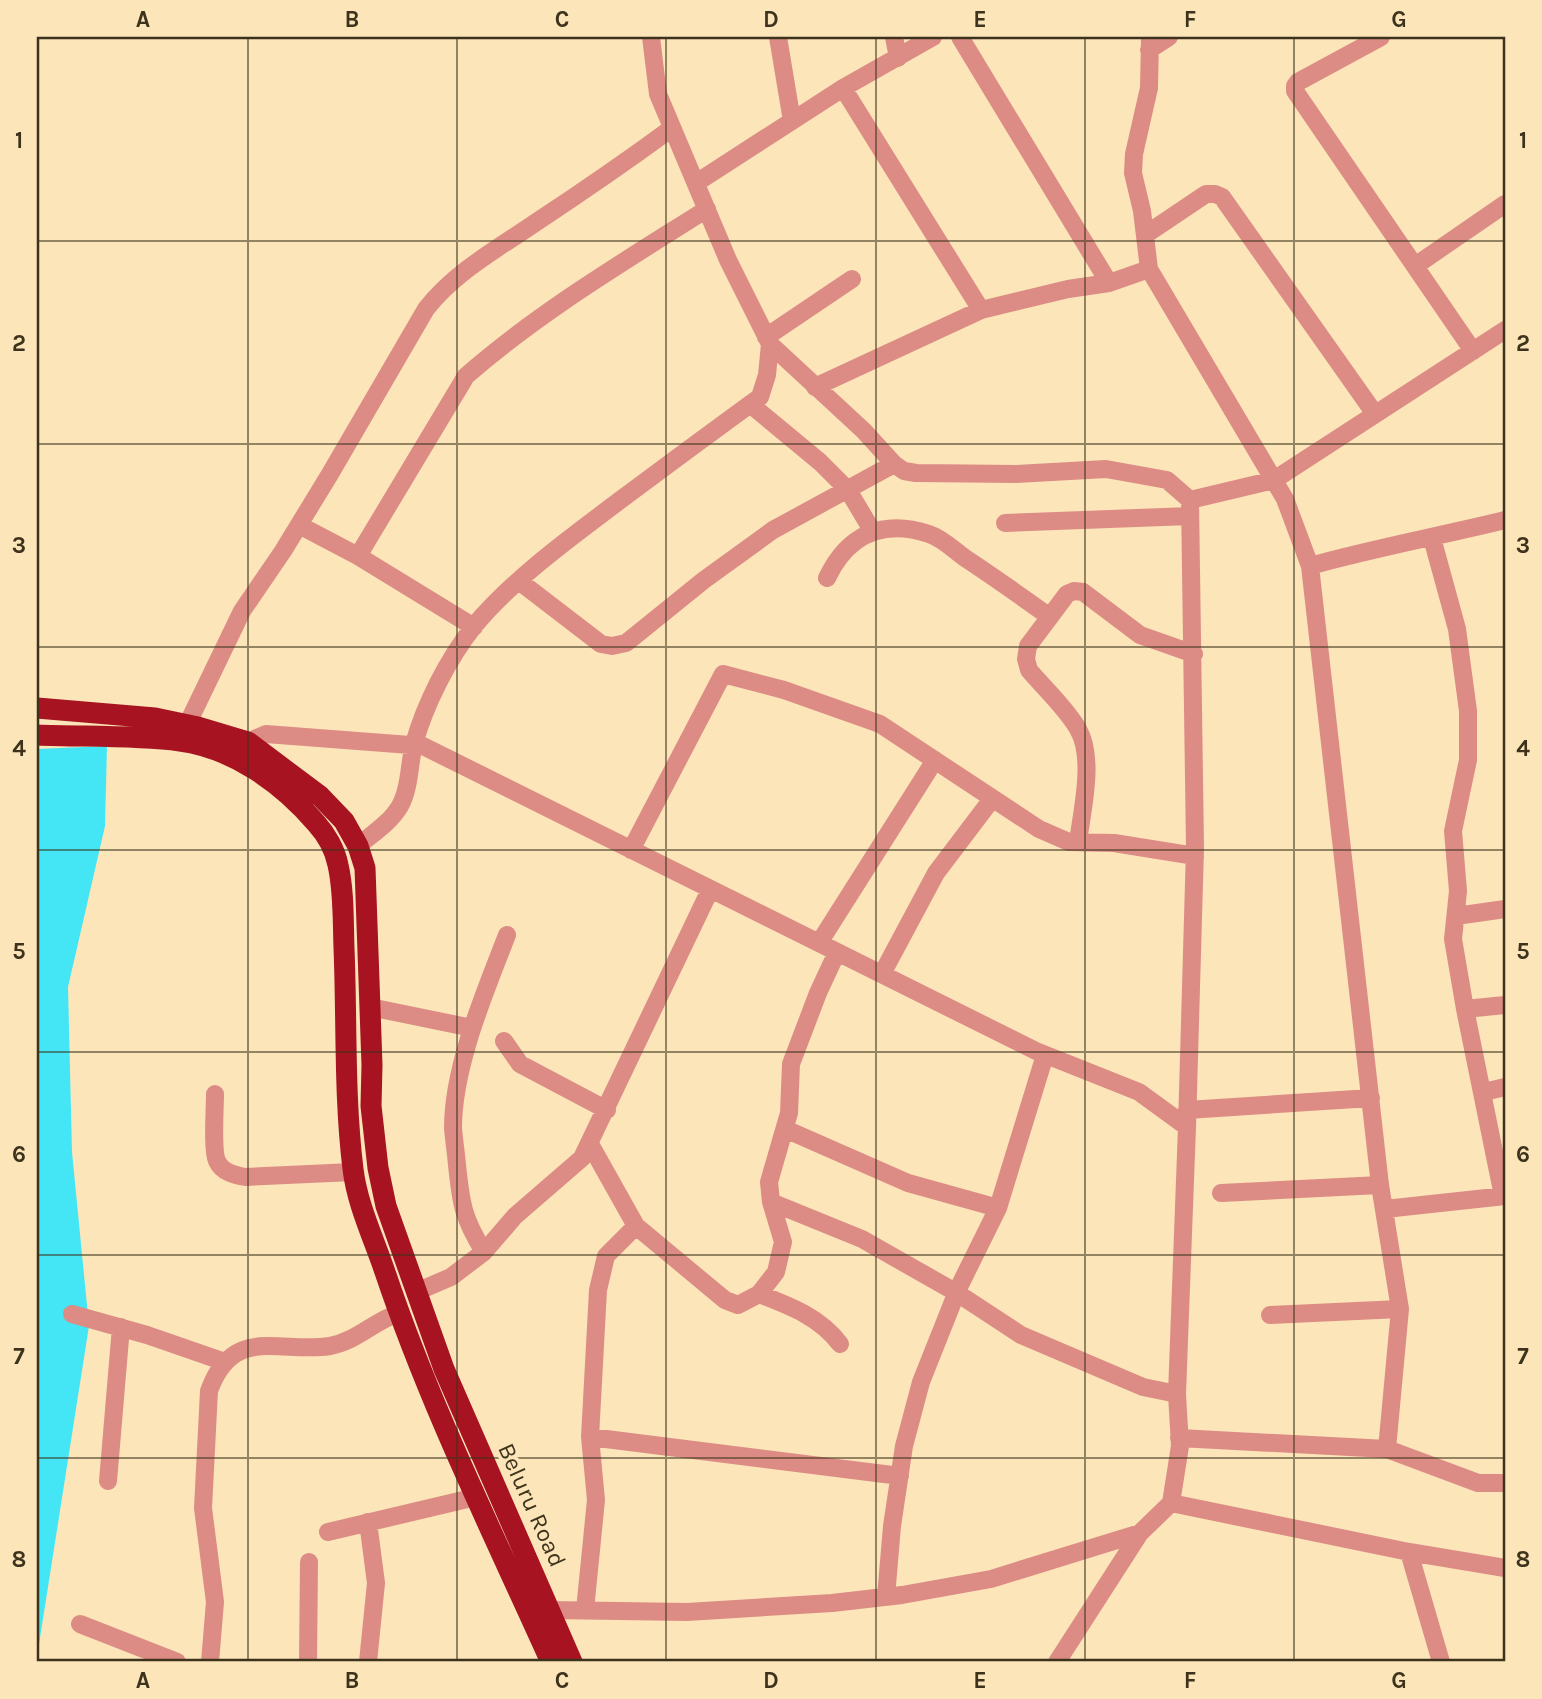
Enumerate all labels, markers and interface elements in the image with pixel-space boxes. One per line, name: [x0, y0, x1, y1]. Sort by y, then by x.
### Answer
text: A: [136, 6, 150, 33]
text: B: [345, 6, 359, 33]
text: C: [555, 6, 569, 33]
text: D: [763, 6, 779, 33]
text: E: [973, 6, 987, 33]
text: F: [1184, 6, 1196, 33]
text: G: [1391, 6, 1407, 33]
text: 1: [15, 127, 23, 154]
text: 1: [1519, 127, 1527, 154]
text: 2: [12, 330, 26, 357]
text: 2: [1516, 330, 1530, 357]
text: 3: [12, 532, 26, 559]
text: 3: [1516, 532, 1530, 559]
text: 4: [12, 735, 26, 762]
text: 4: [1516, 735, 1530, 762]
text: 5: [12, 938, 26, 965]
text: 5: [1516, 938, 1530, 965]
text: 6: [12, 1141, 26, 1168]
text: 6: [1516, 1141, 1530, 1168]
text: 7: [13, 1343, 25, 1370]
text: 7: [1517, 1343, 1529, 1370]
street label: Beluru Road: [492, 1439, 572, 1571]
text: 8: [12, 1546, 26, 1573]
text: 8: [1516, 1546, 1530, 1573]
text: A: [136, 1667, 150, 1694]
text: B: [345, 1667, 359, 1694]
text: C: [555, 1667, 569, 1694]
text: D: [763, 1667, 779, 1694]
text: E: [973, 1667, 987, 1694]
text: F: [1184, 1667, 1196, 1694]
text: G: [1391, 1667, 1407, 1694]

